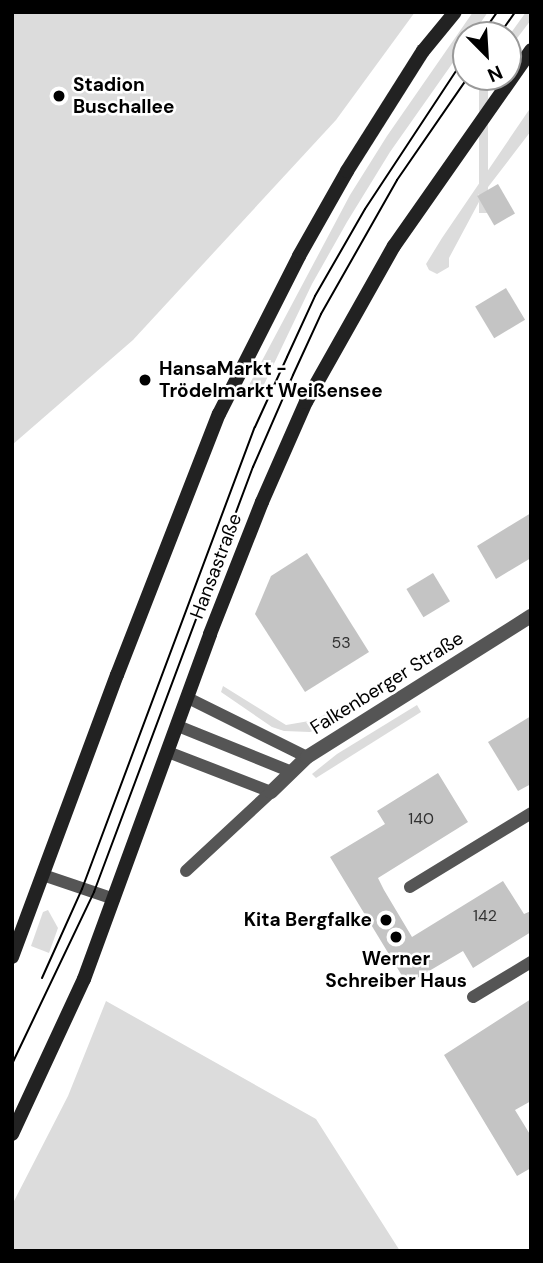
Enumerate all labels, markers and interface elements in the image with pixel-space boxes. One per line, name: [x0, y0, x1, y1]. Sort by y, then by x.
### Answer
north arrow: [452, 21, 522, 91]
text: N: [484, 60, 506, 88]
place label: Stadion Buschallee: [73, 74, 174, 118]
marker: Stadion Buschallee: [51, 88, 67, 104]
place label: HansaMarkt - Trödelmarkt Weißensee: [159, 358, 383, 402]
marker: HansaMarkt - Trödelmarkt Weißensee: [137, 372, 153, 388]
street label: Hansastraße: [185, 510, 247, 622]
street label: Falkenberger Straße: [306, 627, 468, 739]
house number: 53: [331, 633, 351, 653]
house number: 140: [408, 809, 434, 829]
house number: 142: [473, 906, 497, 926]
place label: Kita Bergfalke: [244, 909, 372, 931]
marker: Kita Bergfalke: [378, 912, 394, 928]
marker: Werner Schreiber Haus: [388, 929, 404, 945]
place label: Werner Schreiber Haus: [325, 948, 467, 992]

